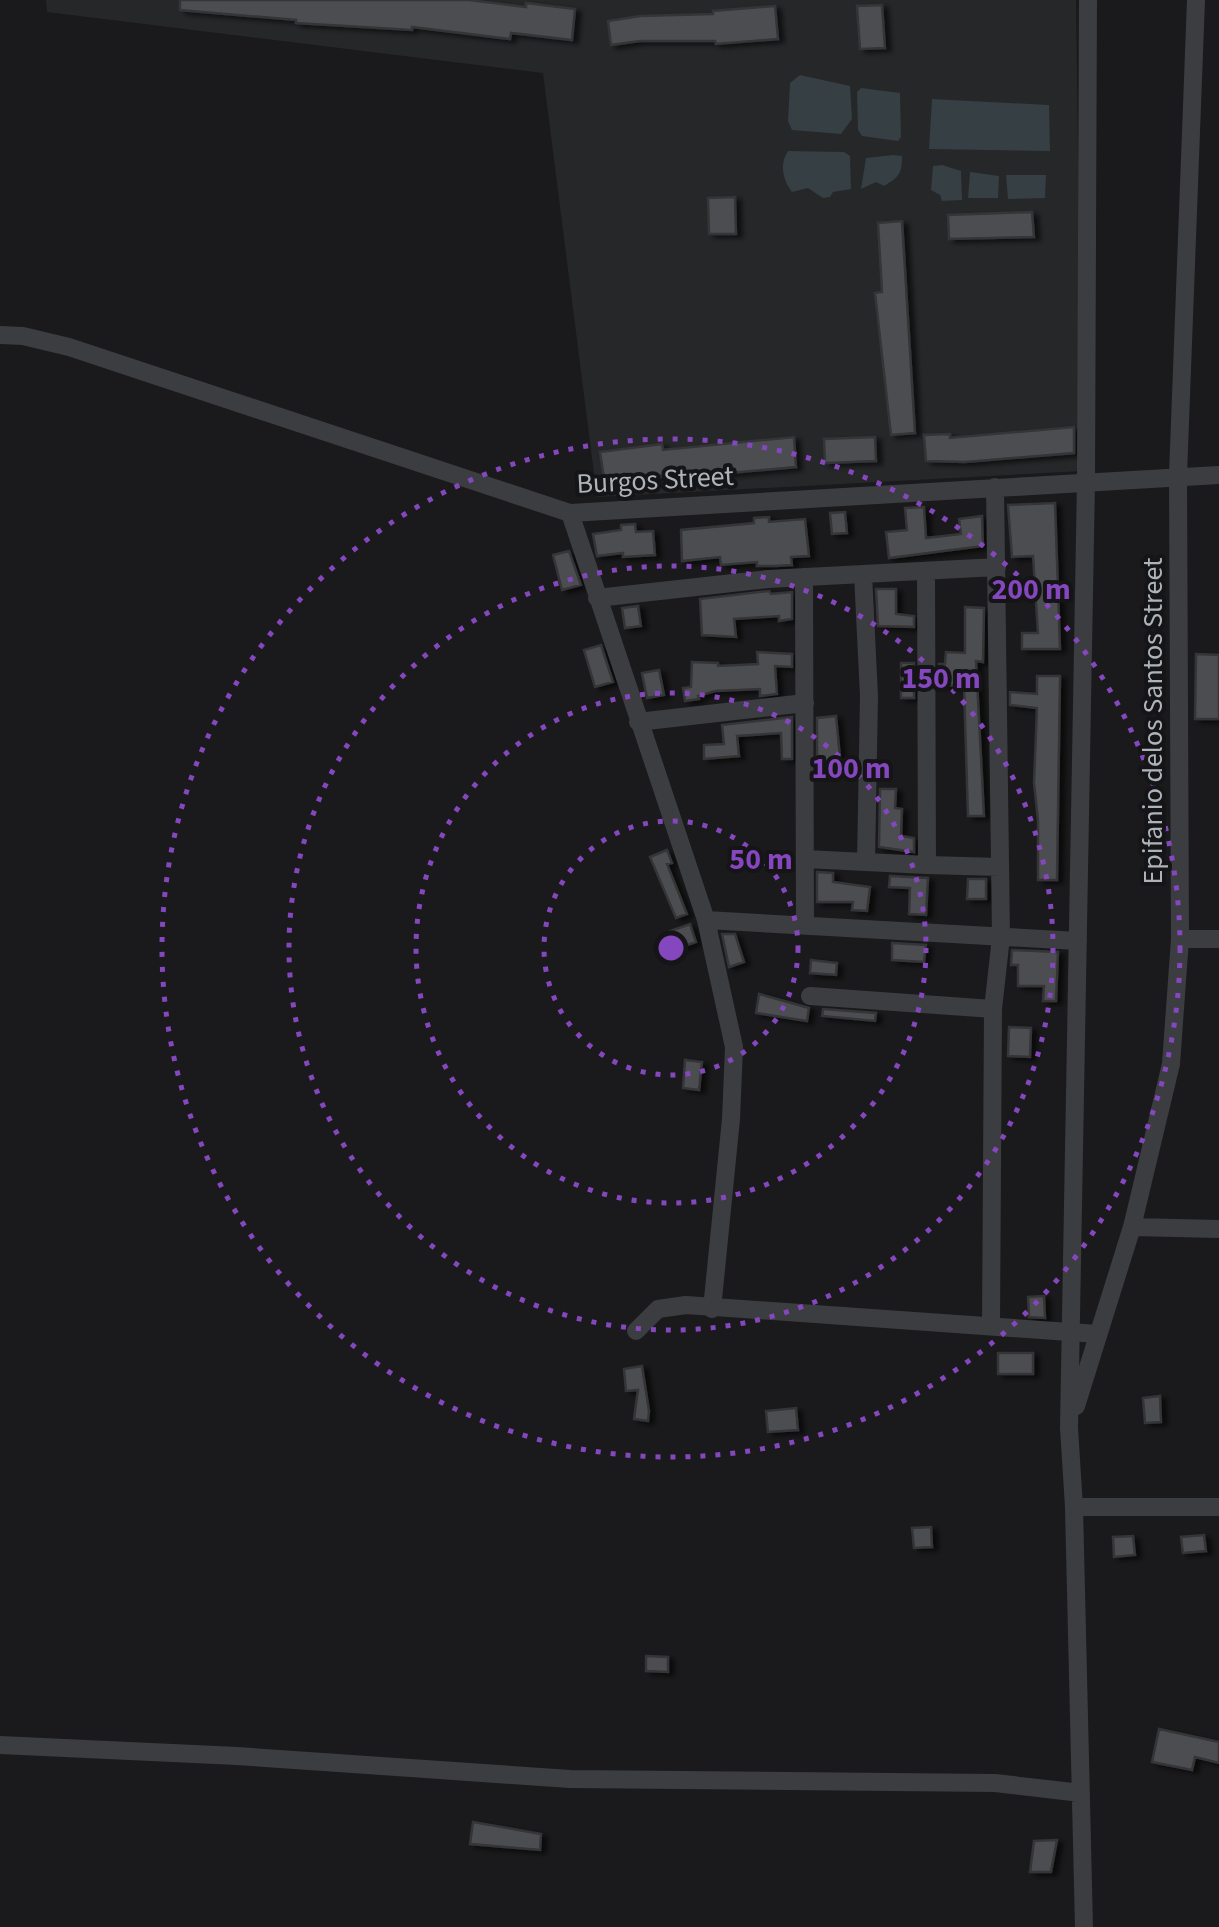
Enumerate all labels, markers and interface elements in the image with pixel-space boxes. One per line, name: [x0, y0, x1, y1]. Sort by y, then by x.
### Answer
street label: Burgos Street: [575, 456, 735, 504]
street label: Epifanio delos Santos Street: [1133, 557, 1173, 884]
text: 200 m: [991, 568, 1071, 611]
text: 150 m: [901, 657, 981, 700]
text: 100 m: [811, 747, 891, 790]
text: 50 m: [729, 838, 793, 881]
centre of rings: [653, 930, 689, 966]

